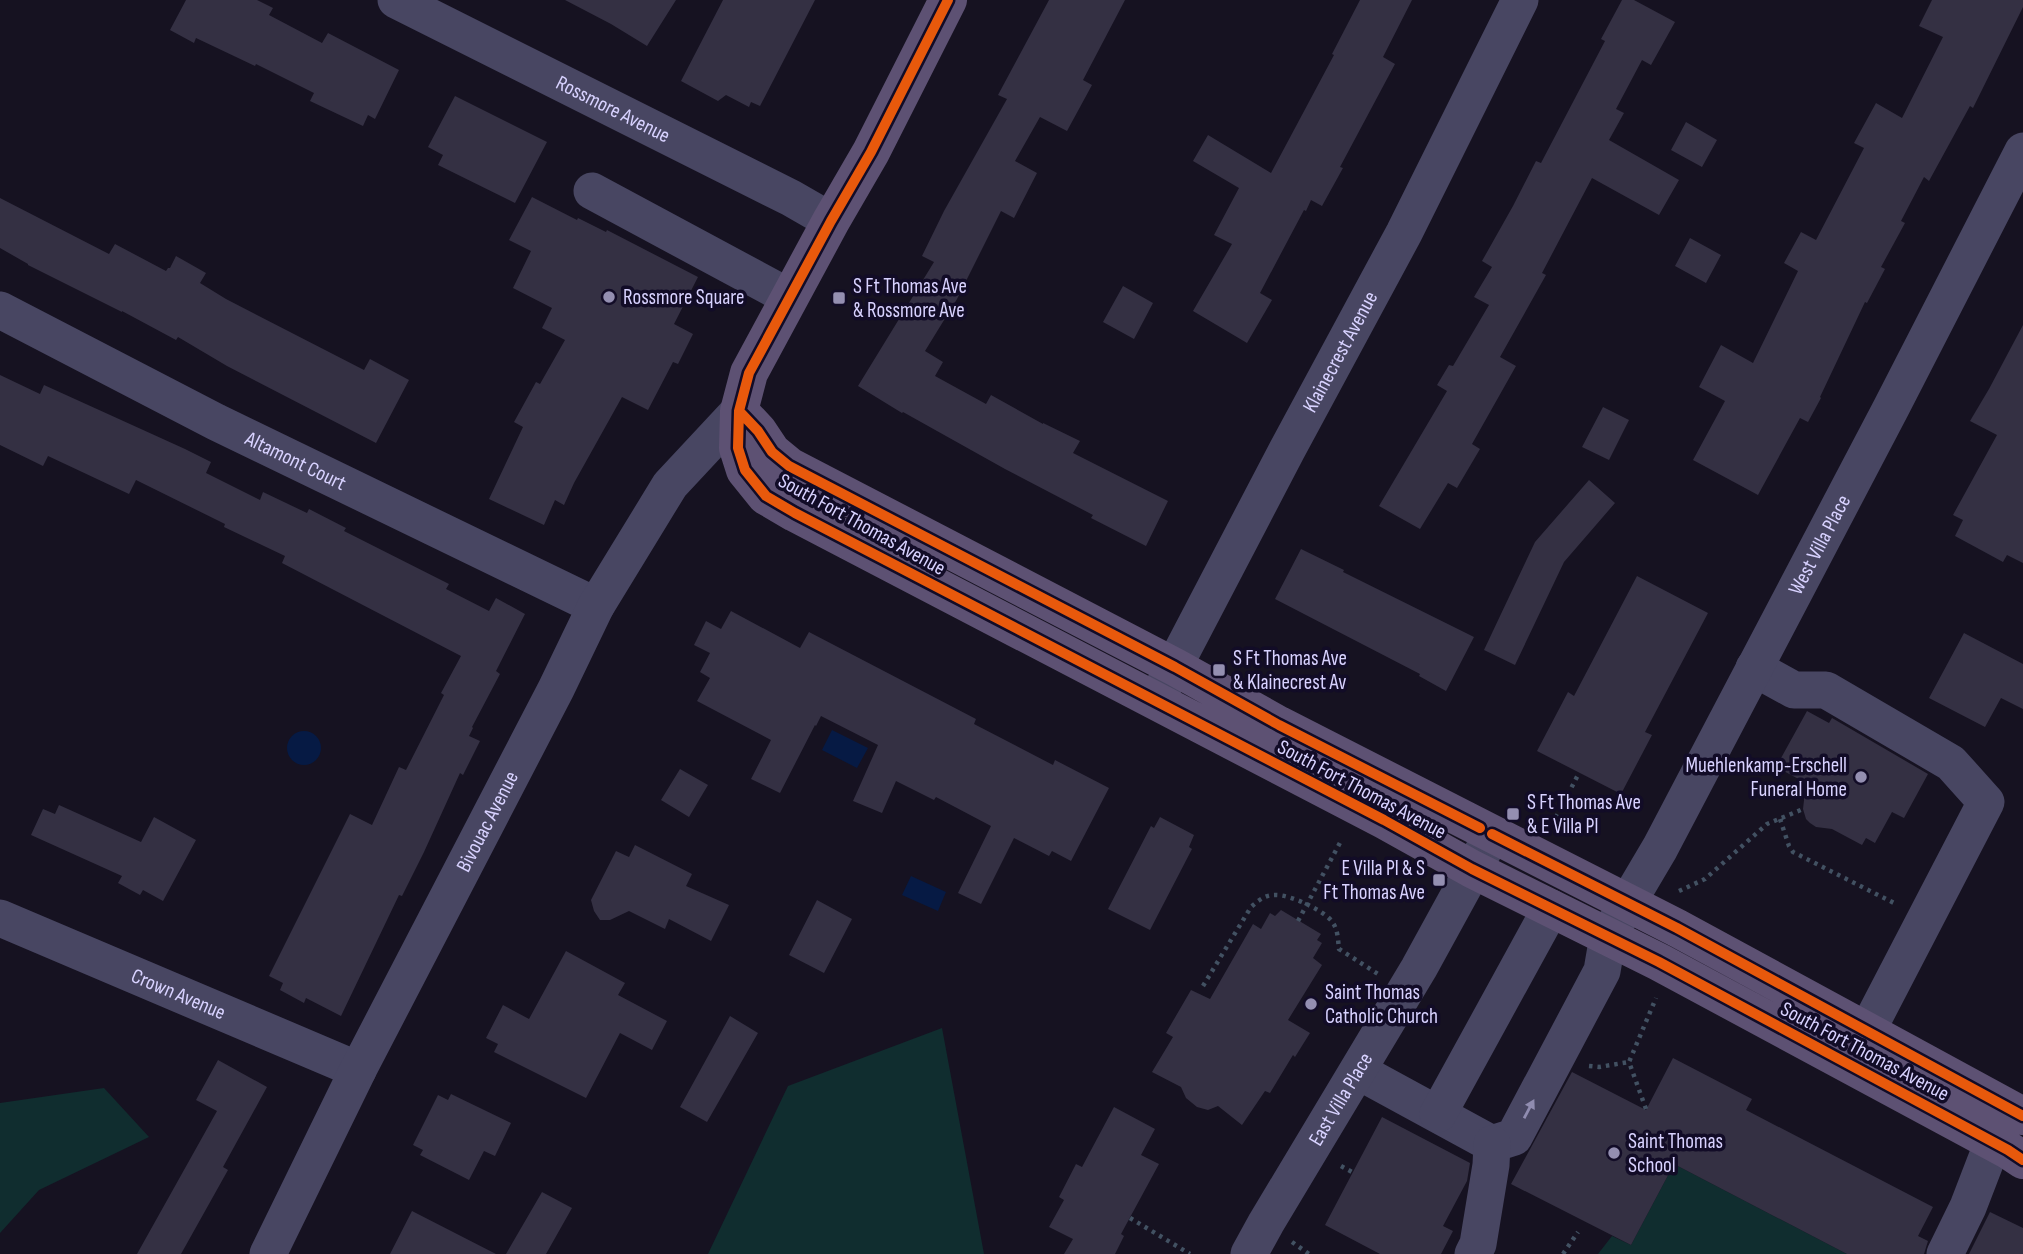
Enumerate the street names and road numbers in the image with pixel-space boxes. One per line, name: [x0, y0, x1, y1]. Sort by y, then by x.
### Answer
street label: Rossmore Avenue: [552, 70, 674, 148]
street label: Klainecrest Avenue: [1298, 287, 1383, 417]
street label: Altamont Court: [240, 426, 350, 496]
street label: South Fort Thomas Avenue: [774, 468, 950, 581]
street label: West Villa Place: [1783, 491, 1856, 599]
street label: South Fort Thomas Avenue: [1273, 734, 1450, 844]
street label: Bivouac Avenue: [451, 767, 524, 876]
street label: Crown Avenue: [127, 963, 229, 1025]
street label: South Fort Thomas Avenue: [1776, 996, 1953, 1106]
street label: East Villa Place: [1303, 1048, 1378, 1150]

